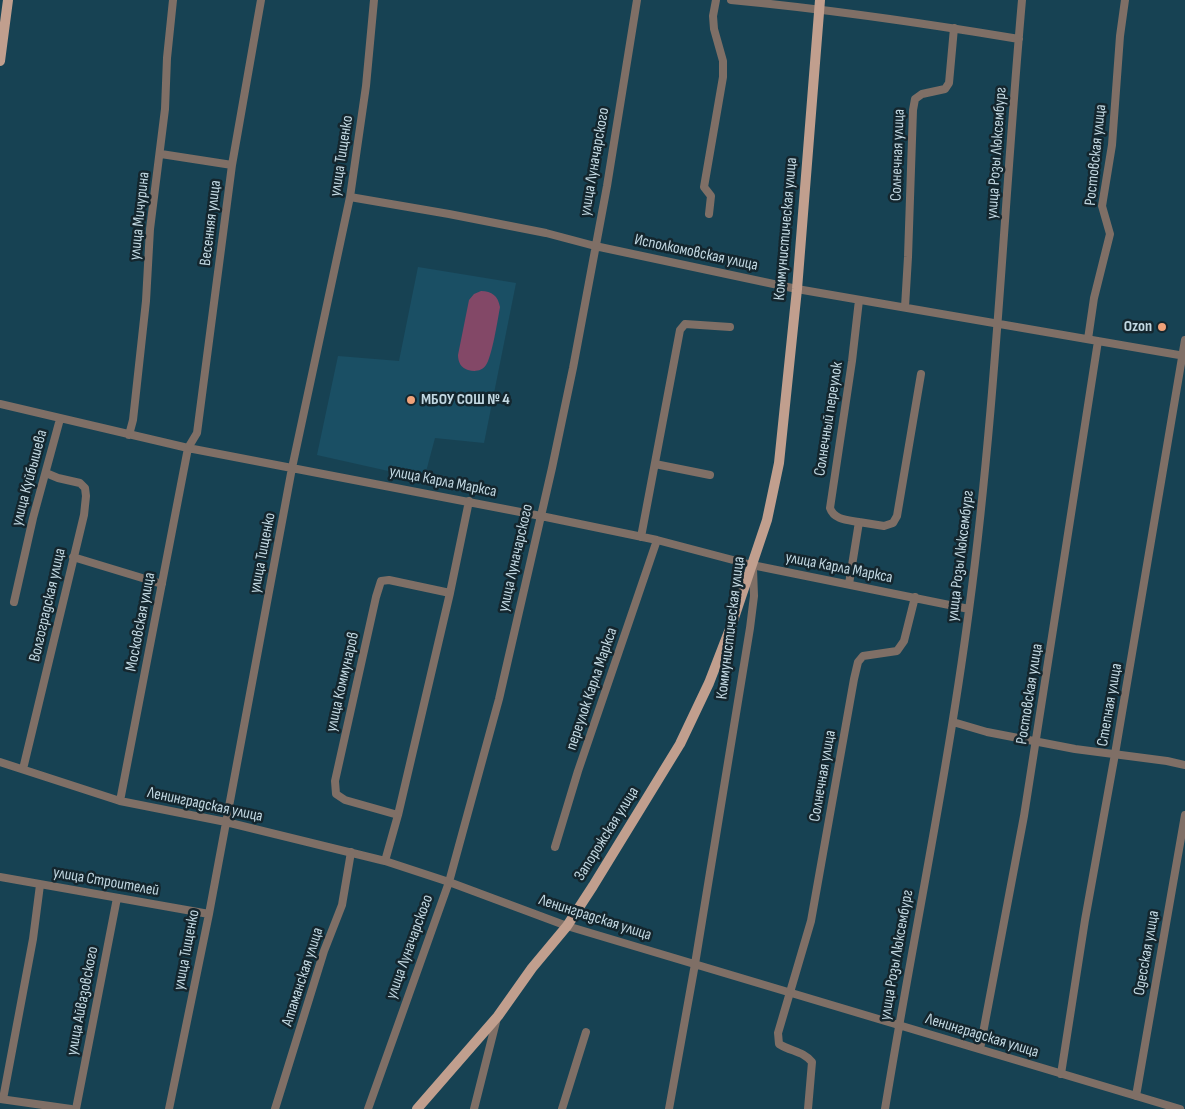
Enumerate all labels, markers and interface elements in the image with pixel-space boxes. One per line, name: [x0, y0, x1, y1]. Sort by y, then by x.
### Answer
street label: улица Розы Люксембург: [983, 86, 1011, 220]
street label: Ростовская улица: [1081, 103, 1111, 207]
street label: улица Луначарского: [576, 106, 614, 218]
street label: Солнечная улица: [887, 109, 909, 201]
street label: улица Тищенко: [326, 114, 358, 198]
street label: Коммунистическая улица: [770, 157, 802, 301]
street label: улица Мичурина: [126, 171, 154, 261]
street label: Весенняя улица: [196, 179, 226, 267]
street label: Исполкомовская улица: [633, 231, 759, 275]
place label: Ozon: [1124, 317, 1152, 337]
marker: Ozon: [1156, 321, 1168, 333]
street label: Солнечный переулок: [811, 361, 847, 477]
place label: МБОУ СОШ № 4: [421, 390, 510, 410]
marker: МБОУ СОШ № 4: [405, 394, 417, 406]
street label: улица Куйбышева: [8, 428, 52, 528]
street label: улица Карла Маркса: [388, 462, 498, 502]
street label: улица Розы Люксембург: [943, 489, 979, 623]
street label: улица Луначарского: [494, 502, 538, 614]
street label: улица Тищенко: [246, 511, 280, 595]
street label: Волгоградская улица: [26, 546, 70, 664]
street label: улица Карла Маркса: [784, 548, 894, 588]
street label: Коммунистическая улица: [713, 556, 749, 700]
street label: Московская улица: [122, 571, 160, 673]
street label: переулок Карла Маркса: [562, 625, 622, 753]
street label: улица Коммунаров: [322, 630, 364, 734]
street label: Ростовская улица: [1013, 642, 1047, 746]
street label: Степная улица: [1093, 662, 1127, 748]
street label: Солнечная улица: [806, 729, 840, 823]
street label: Ленинградская улица: [146, 783, 264, 827]
street label: Запорожская улица: [570, 784, 644, 884]
street label: улица Строителей: [52, 863, 160, 901]
street label: улица Розы Люксембург: [876, 888, 918, 1022]
street label: Ленинградская улица: [536, 891, 654, 945]
street label: улица Луначарского: [382, 892, 438, 1002]
street label: улица Тищенко: [170, 908, 204, 992]
street label: Одесская улица: [1130, 909, 1164, 997]
street label: Атаманская улица: [278, 925, 328, 1029]
street label: улица Айвазовского: [63, 945, 103, 1057]
street label: Ленинградская улица: [923, 1010, 1041, 1062]

